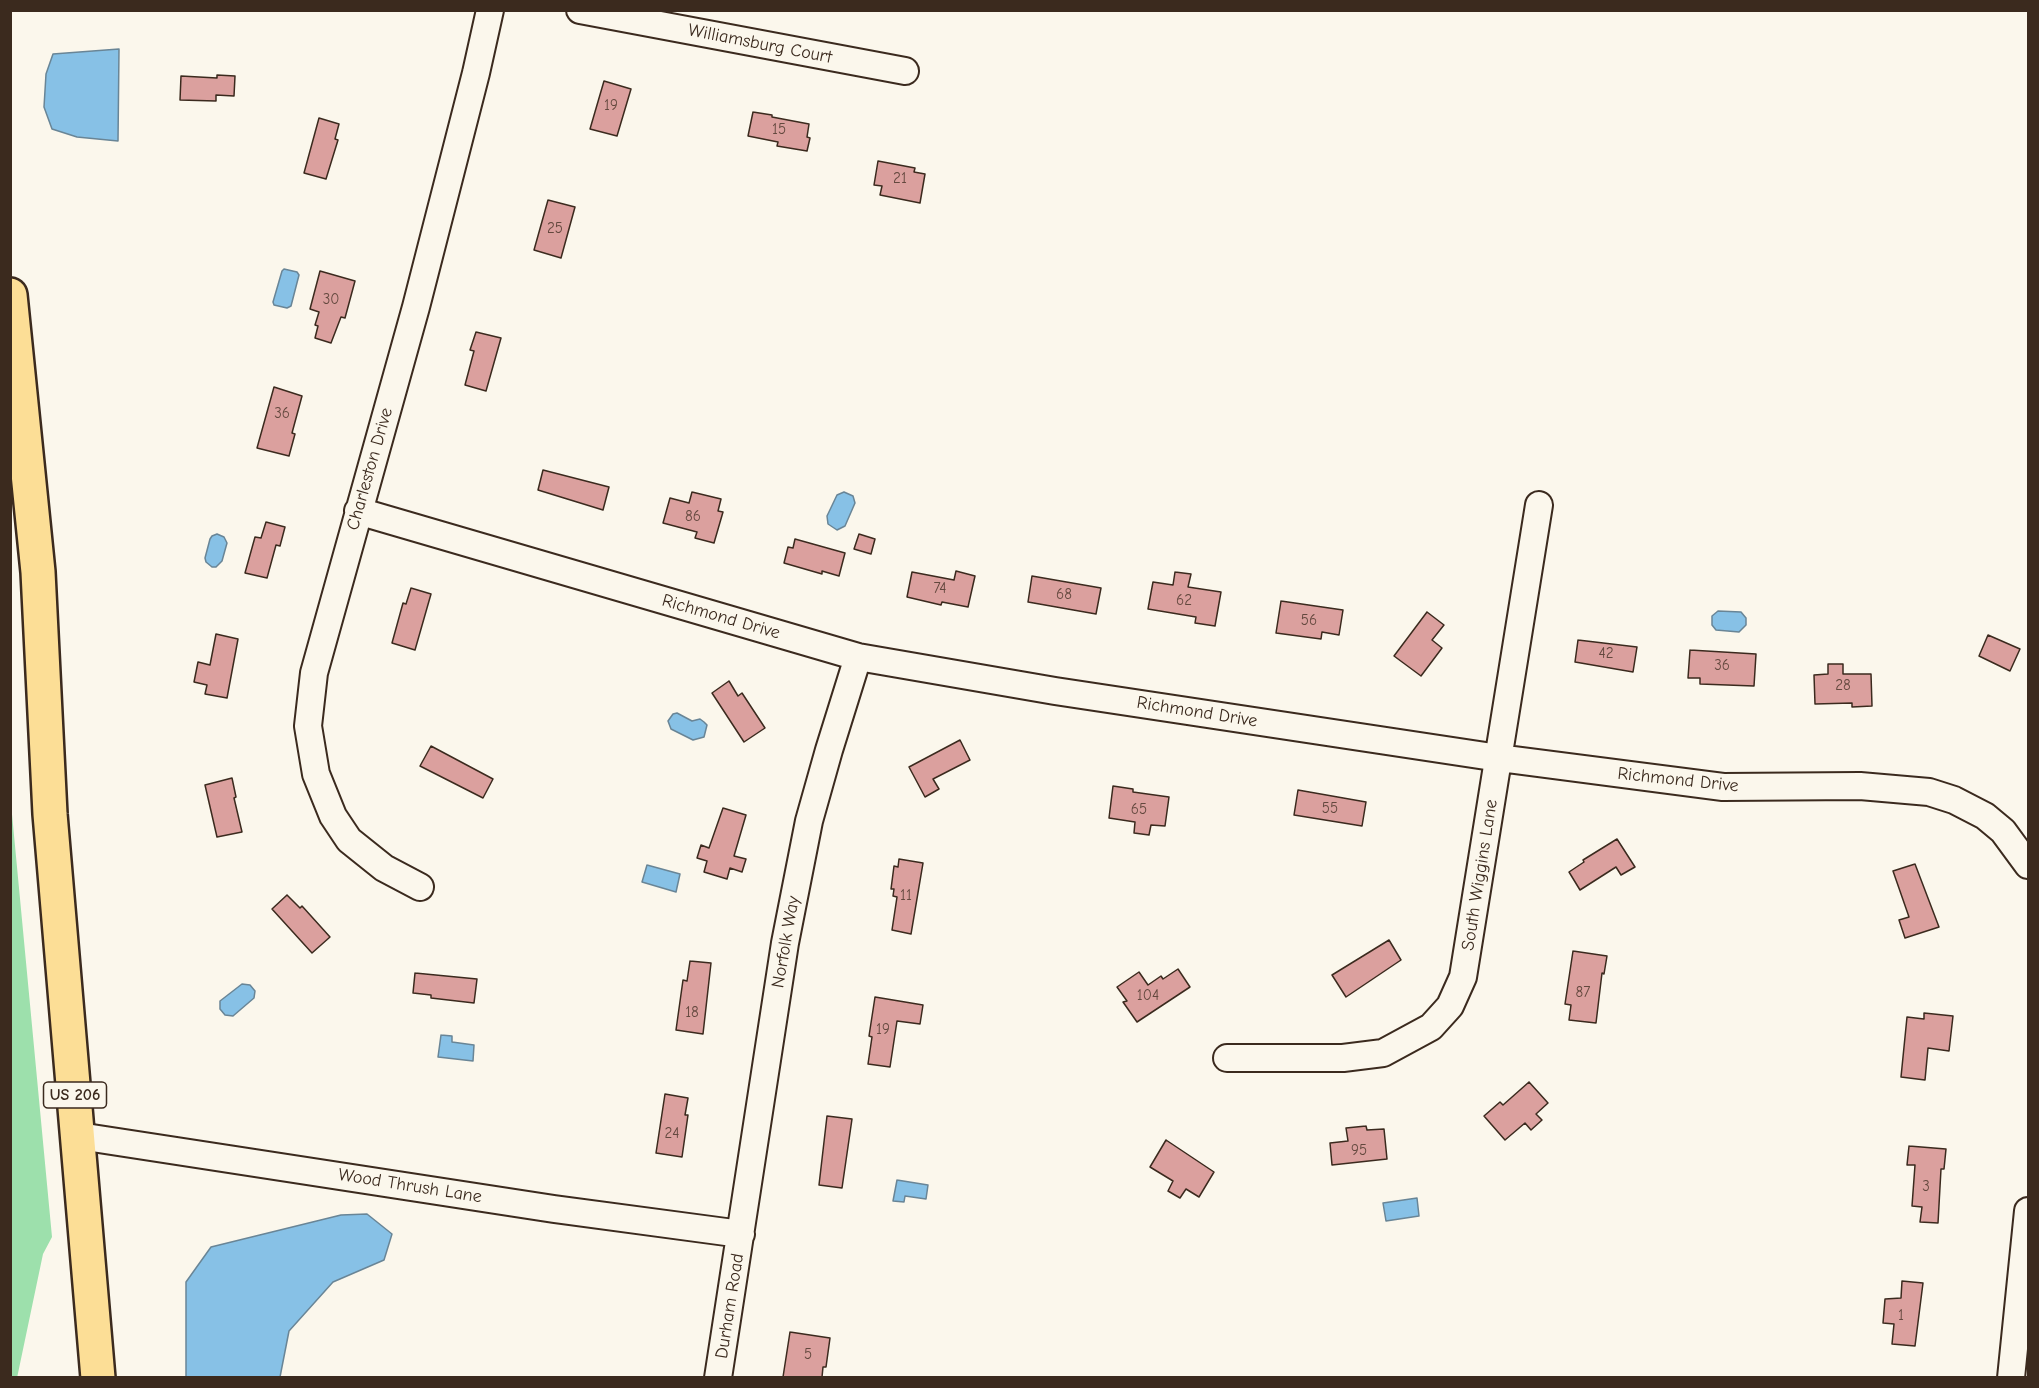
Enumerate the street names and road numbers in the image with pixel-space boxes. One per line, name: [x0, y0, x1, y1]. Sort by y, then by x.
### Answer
street label: Williamsburg Court: [686, 19, 834, 69]
street label: Charleston Drive: [342, 405, 398, 533]
street label: Richmond Drive: [659, 590, 783, 644]
street label: Richmond Drive: [1135, 692, 1259, 732]
street label: Richmond Drive: [1616, 763, 1740, 797]
street label: South Wiggins Lane: [1457, 798, 1503, 952]
street label: Norfolk Way: [767, 894, 805, 990]
road number: US 206: [44, 1082, 106, 1108]
street label: Wood Thrush Lane: [337, 1164, 483, 1208]
street label: Durham Road: [711, 1252, 749, 1360]

